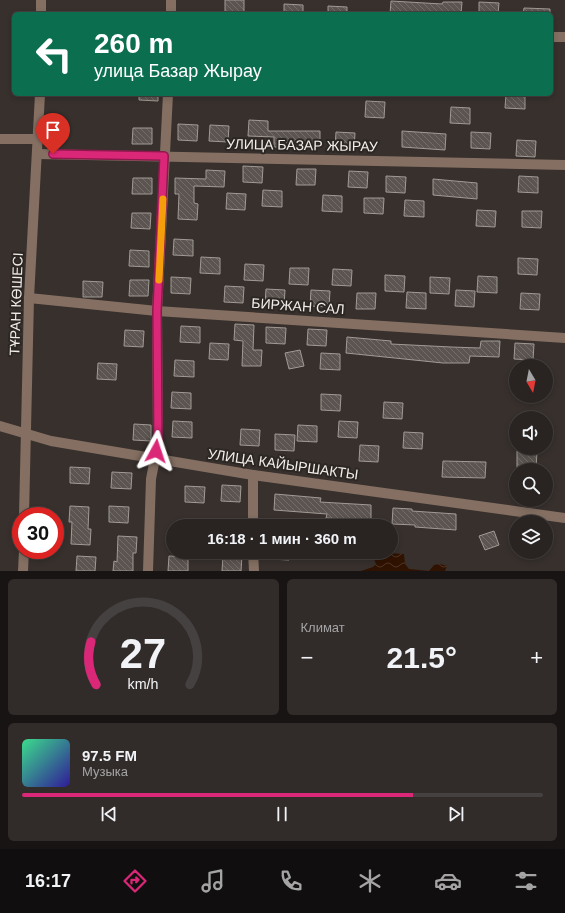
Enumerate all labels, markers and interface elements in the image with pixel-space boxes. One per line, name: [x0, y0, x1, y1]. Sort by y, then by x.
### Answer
icon: left: [28, 28, 80, 80]
text: 260 m: [94, 28, 173, 59]
text: улица Базар Жырау: [94, 61, 262, 81]
pin: [36, 113, 70, 154]
icon: arrive: [42, 119, 64, 141]
street label: УЛИЦА БАЗАР ЖЫРАУ: [226, 136, 378, 154]
street label: ТҰРАН КӨШЕСІ: [6, 252, 26, 356]
street label: БИРЖАН САЛ: [251, 295, 345, 317]
north arrow: [509, 359, 553, 403]
map controls: [509, 359, 553, 559]
button: sound: [509, 411, 553, 455]
position arrow: [135, 430, 177, 472]
street label: УЛИЦА КАЙЫРШАКТЫ: [207, 445, 359, 482]
button: search: [509, 463, 553, 507]
speed limit sign: 30: [12, 507, 64, 559]
button: layers: [509, 515, 553, 559]
text: 16:18 · 1 мин · 360 m: [207, 530, 357, 547]
text: Климат: [301, 620, 345, 635]
text: 27: [120, 630, 166, 677]
text: 21.5°: [387, 641, 457, 674]
text: −: [301, 645, 313, 670]
text: +: [530, 645, 543, 670]
text: km/h: [128, 676, 159, 692]
text: 97.5 FM: [82, 747, 137, 764]
text: Музыка: [82, 764, 128, 779]
icon: previous: [98, 803, 120, 825]
icon: pause: [271, 803, 293, 825]
icon: next: [445, 803, 467, 825]
icon: directions: [121, 867, 149, 895]
icon: music: [199, 867, 227, 895]
icon: phone: [277, 867, 305, 895]
icon: climate: [356, 867, 384, 895]
icon: car: [434, 867, 462, 895]
icon: filters: [512, 867, 540, 895]
text: 16:17: [25, 871, 71, 891]

